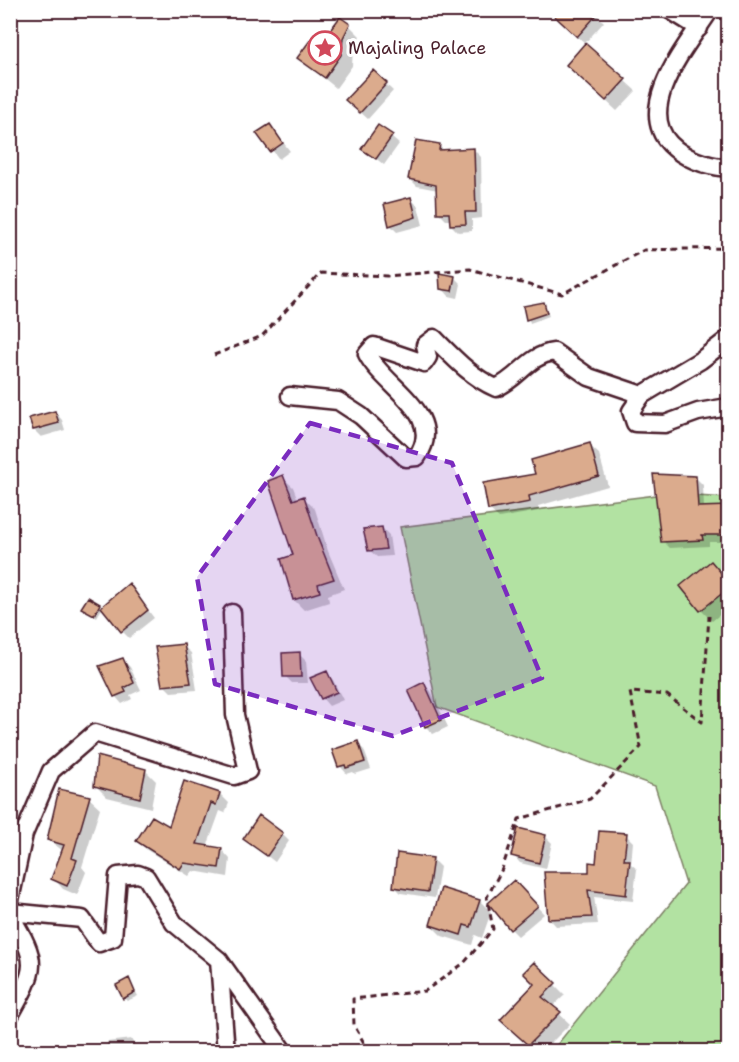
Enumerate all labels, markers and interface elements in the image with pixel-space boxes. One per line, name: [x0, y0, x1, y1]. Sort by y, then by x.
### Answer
place icon: Majaling Palace: [307, 30, 343, 66]
place label: Majaling Palace: [348, 36, 486, 60]

